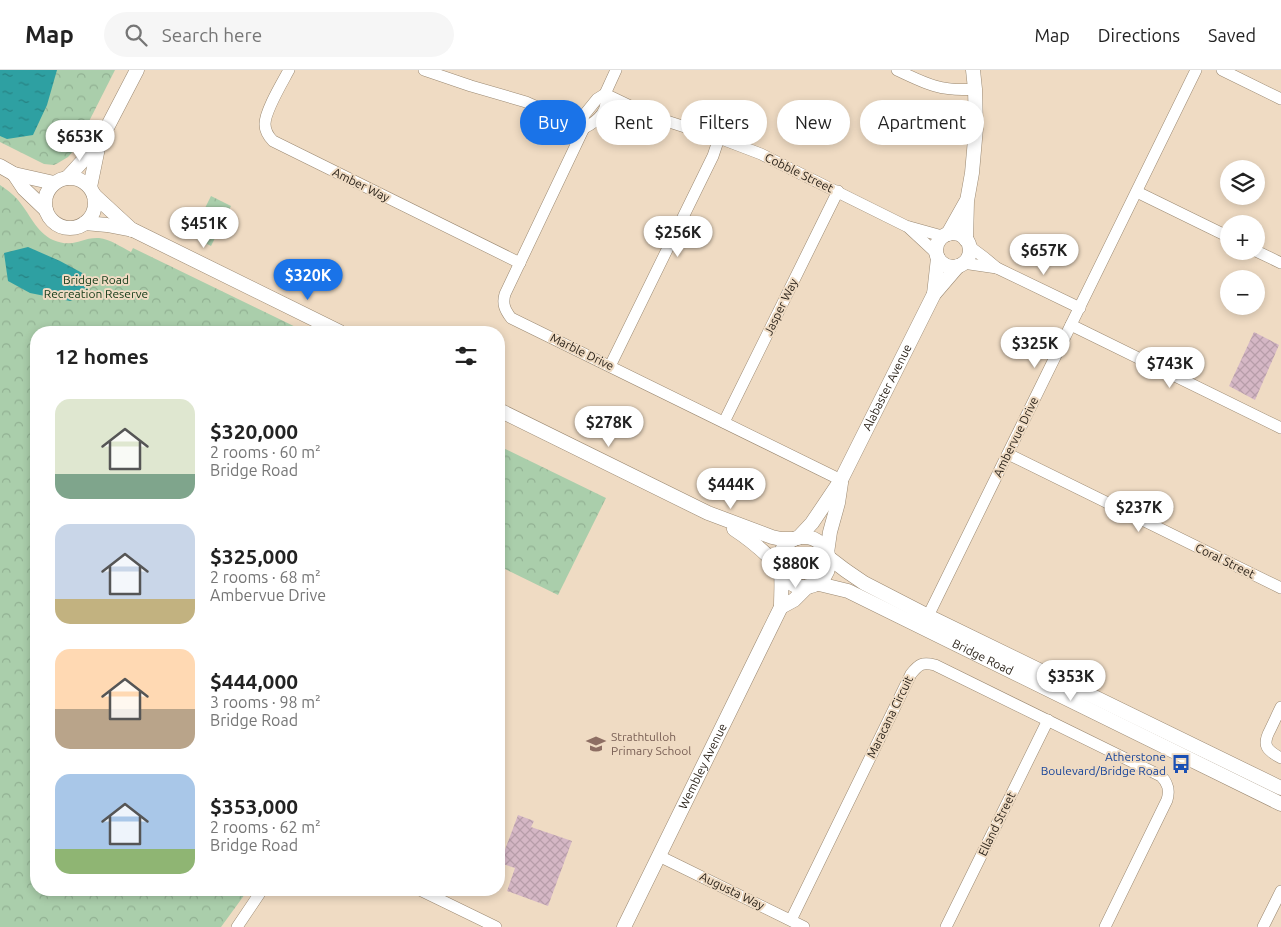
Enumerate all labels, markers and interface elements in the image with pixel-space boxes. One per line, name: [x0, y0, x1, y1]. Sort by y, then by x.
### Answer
search box: [104, 12, 454, 57]
text: Map: [25, 21, 74, 48]
icon: search: [122, 21, 150, 49]
text: Search here: [162, 24, 262, 46]
text: Map: [1034, 25, 1070, 45]
text: Directions: [1098, 25, 1180, 45]
text: Saved: [1208, 25, 1256, 45]
chip: Buy: [520, 100, 586, 145]
chip: Rent: [596, 100, 671, 145]
chip: Filters: [681, 100, 767, 145]
chip: New: [777, 100, 850, 145]
chip: Apartment: [860, 100, 984, 145]
pin: $653K: [45, 119, 115, 162]
text: $653K: [57, 127, 103, 145]
street label: Cobble Street: [763, 150, 836, 195]
map controls: [1220, 160, 1265, 315]
button: layers: [1220, 160, 1265, 205]
street label: Amber Way: [331, 165, 392, 204]
pin: $451K: [169, 206, 239, 249]
text: $451K: [181, 214, 227, 232]
button: +: [1220, 215, 1265, 260]
pin: $256K: [643, 216, 713, 258]
text: $256K: [655, 223, 701, 241]
pin: $657K: [1009, 234, 1079, 276]
text: $657K: [1021, 241, 1067, 259]
pin: $320K: [273, 258, 343, 301]
text: $320K: [285, 266, 331, 284]
button: −: [1220, 270, 1265, 315]
park label: Bridge Road Recreation Reserve: [44, 273, 148, 300]
street label: Jasper Way: [761, 276, 800, 337]
pin: $325K: [1000, 326, 1070, 369]
street label: Marble Drive: [548, 331, 616, 373]
text: $325K: [1012, 334, 1058, 352]
icon: filters: [452, 342, 480, 370]
street label: Alabaster Avenue: [860, 342, 914, 432]
text: 12 homes: [55, 344, 149, 368]
pin: $743K: [1135, 346, 1205, 389]
text: $743K: [1147, 354, 1193, 372]
street label: Ambervue Drive: [991, 395, 1040, 479]
pin: $278K: [574, 406, 644, 448]
text: $278K: [586, 413, 632, 431]
icon: home: [95, 419, 155, 479]
text: $320,000: [210, 419, 298, 443]
text: 2 rooms · 60 m²: [210, 443, 321, 461]
text: Bridge Road: [210, 461, 298, 479]
pin: $444K: [696, 468, 766, 510]
text: $444K: [708, 475, 754, 493]
pin: $237K: [1104, 490, 1174, 533]
text: $237K: [1116, 498, 1162, 516]
street label: Coral Street: [1193, 541, 1257, 581]
icon: home: [95, 544, 155, 604]
text: $325,000: [210, 544, 298, 568]
pin: $880K: [761, 546, 831, 589]
text: $880K: [773, 554, 819, 572]
text: 2 rooms · 68 m²: [210, 568, 321, 586]
text: Ambervue Drive: [210, 586, 326, 604]
street label: Bridge Road: [950, 636, 1015, 677]
pin: $353K: [1036, 660, 1106, 702]
text: $353K: [1048, 667, 1094, 685]
icon: home: [95, 669, 155, 729]
text: $444,000: [210, 669, 298, 693]
street label: Maracana Circuit: [864, 673, 915, 760]
text: 3 rooms · 98 m²: [210, 693, 321, 711]
text: Bridge Road: [210, 711, 298, 729]
street label: Wembley Avenue: [676, 721, 729, 811]
place label: Strathtulloh Primary School: [611, 730, 691, 757]
school or university icon: Strathtulloh Primary School: [585, 733, 607, 755]
place label: Atherstone Boulevard/Bridge Road: [1041, 750, 1166, 777]
bus stop icon: Atherstone Boulevard/Bridge Road: [1170, 753, 1192, 775]
street label: Elland Street: [976, 790, 1018, 858]
icon: home: [95, 794, 155, 854]
text: $353,000: [210, 794, 298, 818]
text: 2 rooms · 62 m²: [210, 818, 321, 836]
text: Bridge Road: [210, 836, 298, 854]
street label: Augusta Way: [698, 869, 767, 912]

